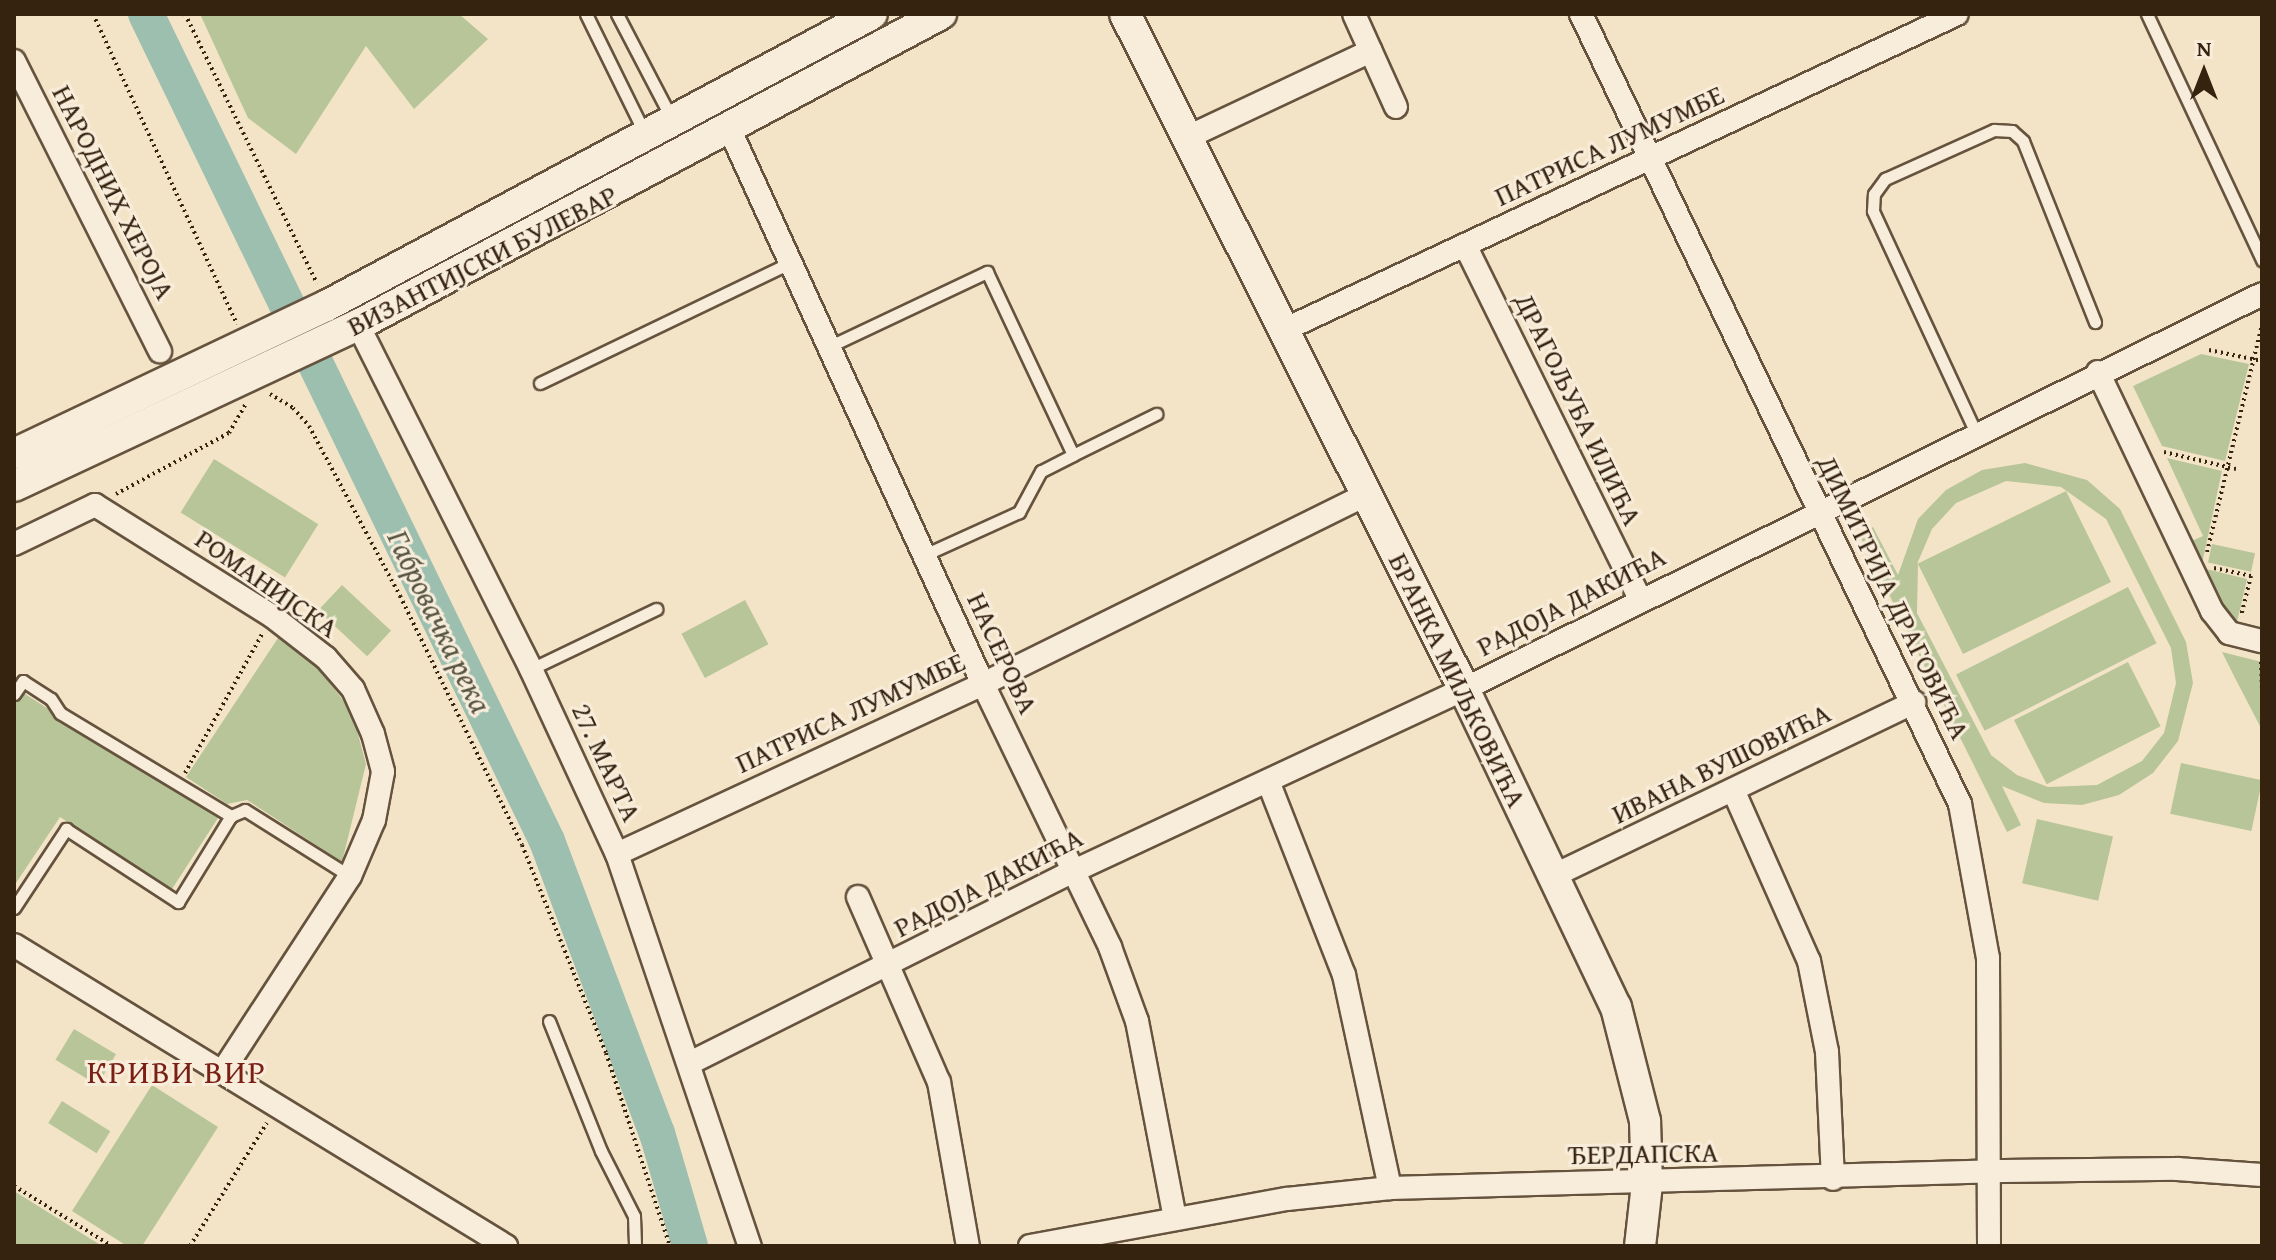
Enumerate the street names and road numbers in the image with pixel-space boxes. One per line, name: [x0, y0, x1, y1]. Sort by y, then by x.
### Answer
street label: ПАТРИСА ЛУМУМБЕ: [1489, 77, 1729, 213]
street label: НАРОДНИХ ХЕРОЈА: [45, 79, 183, 305]
street label: ВИЗАНТИЈСКИ БУЛЕВАР: [341, 177, 623, 343]
street label: ДРАГОЉУБА ИЛИЋА: [1508, 287, 1650, 531]
street label: ДИМИТРИЈА ДРАГОВИЋА: [1811, 449, 1977, 745]
street label: РОМАНИЈСКА: [189, 521, 345, 645]
street label: РАДОЈА ДАКИЋА: [1471, 539, 1671, 663]
street label: БРАНКА МИЉКОВИЋА: [1382, 547, 1534, 813]
street label: НАСЕРОВА: [960, 587, 1046, 719]
street label: ПАТРИСА ЛУМУМБЕ: [730, 644, 970, 780]
street label: ИВАНА ВУШОВИЋА: [1606, 696, 1836, 830]
street label: 27. МАРТА: [565, 698, 649, 826]
street label: РАДОЈА ДАКИЋА: [888, 820, 1088, 944]
street label: ЂЕРДАПСКА: [1567, 1135, 1719, 1171]

